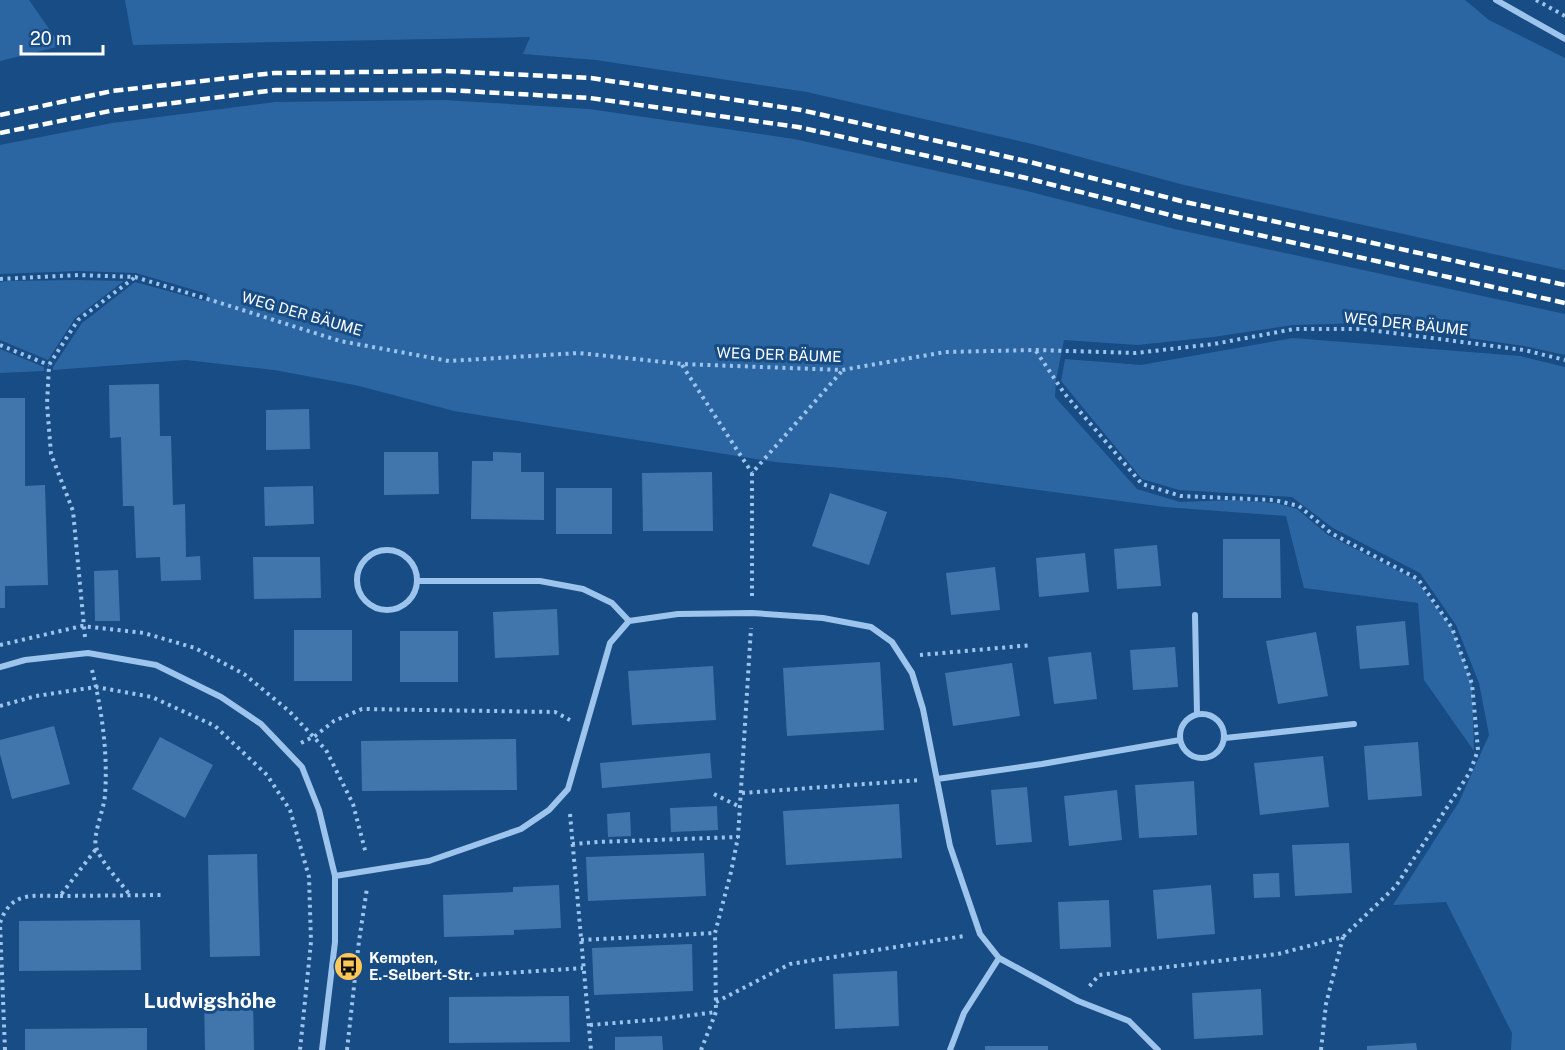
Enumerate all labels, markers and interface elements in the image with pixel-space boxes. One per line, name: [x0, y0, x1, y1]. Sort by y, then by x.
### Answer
scale bar: [21, 18, 104, 56]
text: 20 m: [30, 28, 72, 49]
street label: WEG DER BÄUME: [240, 287, 365, 339]
street label: WEG DER BÄUME: [1343, 308, 1469, 338]
street label: WEG DER BÄUME: [716, 343, 842, 365]
place label: Kempten, E.-Selbert-Str.: [369, 949, 473, 983]
bus stop icon: Kempten, E.-Selbert-Str.: [332, 951, 364, 983]
district label: Ludwigshöhe: [144, 988, 276, 1013]

